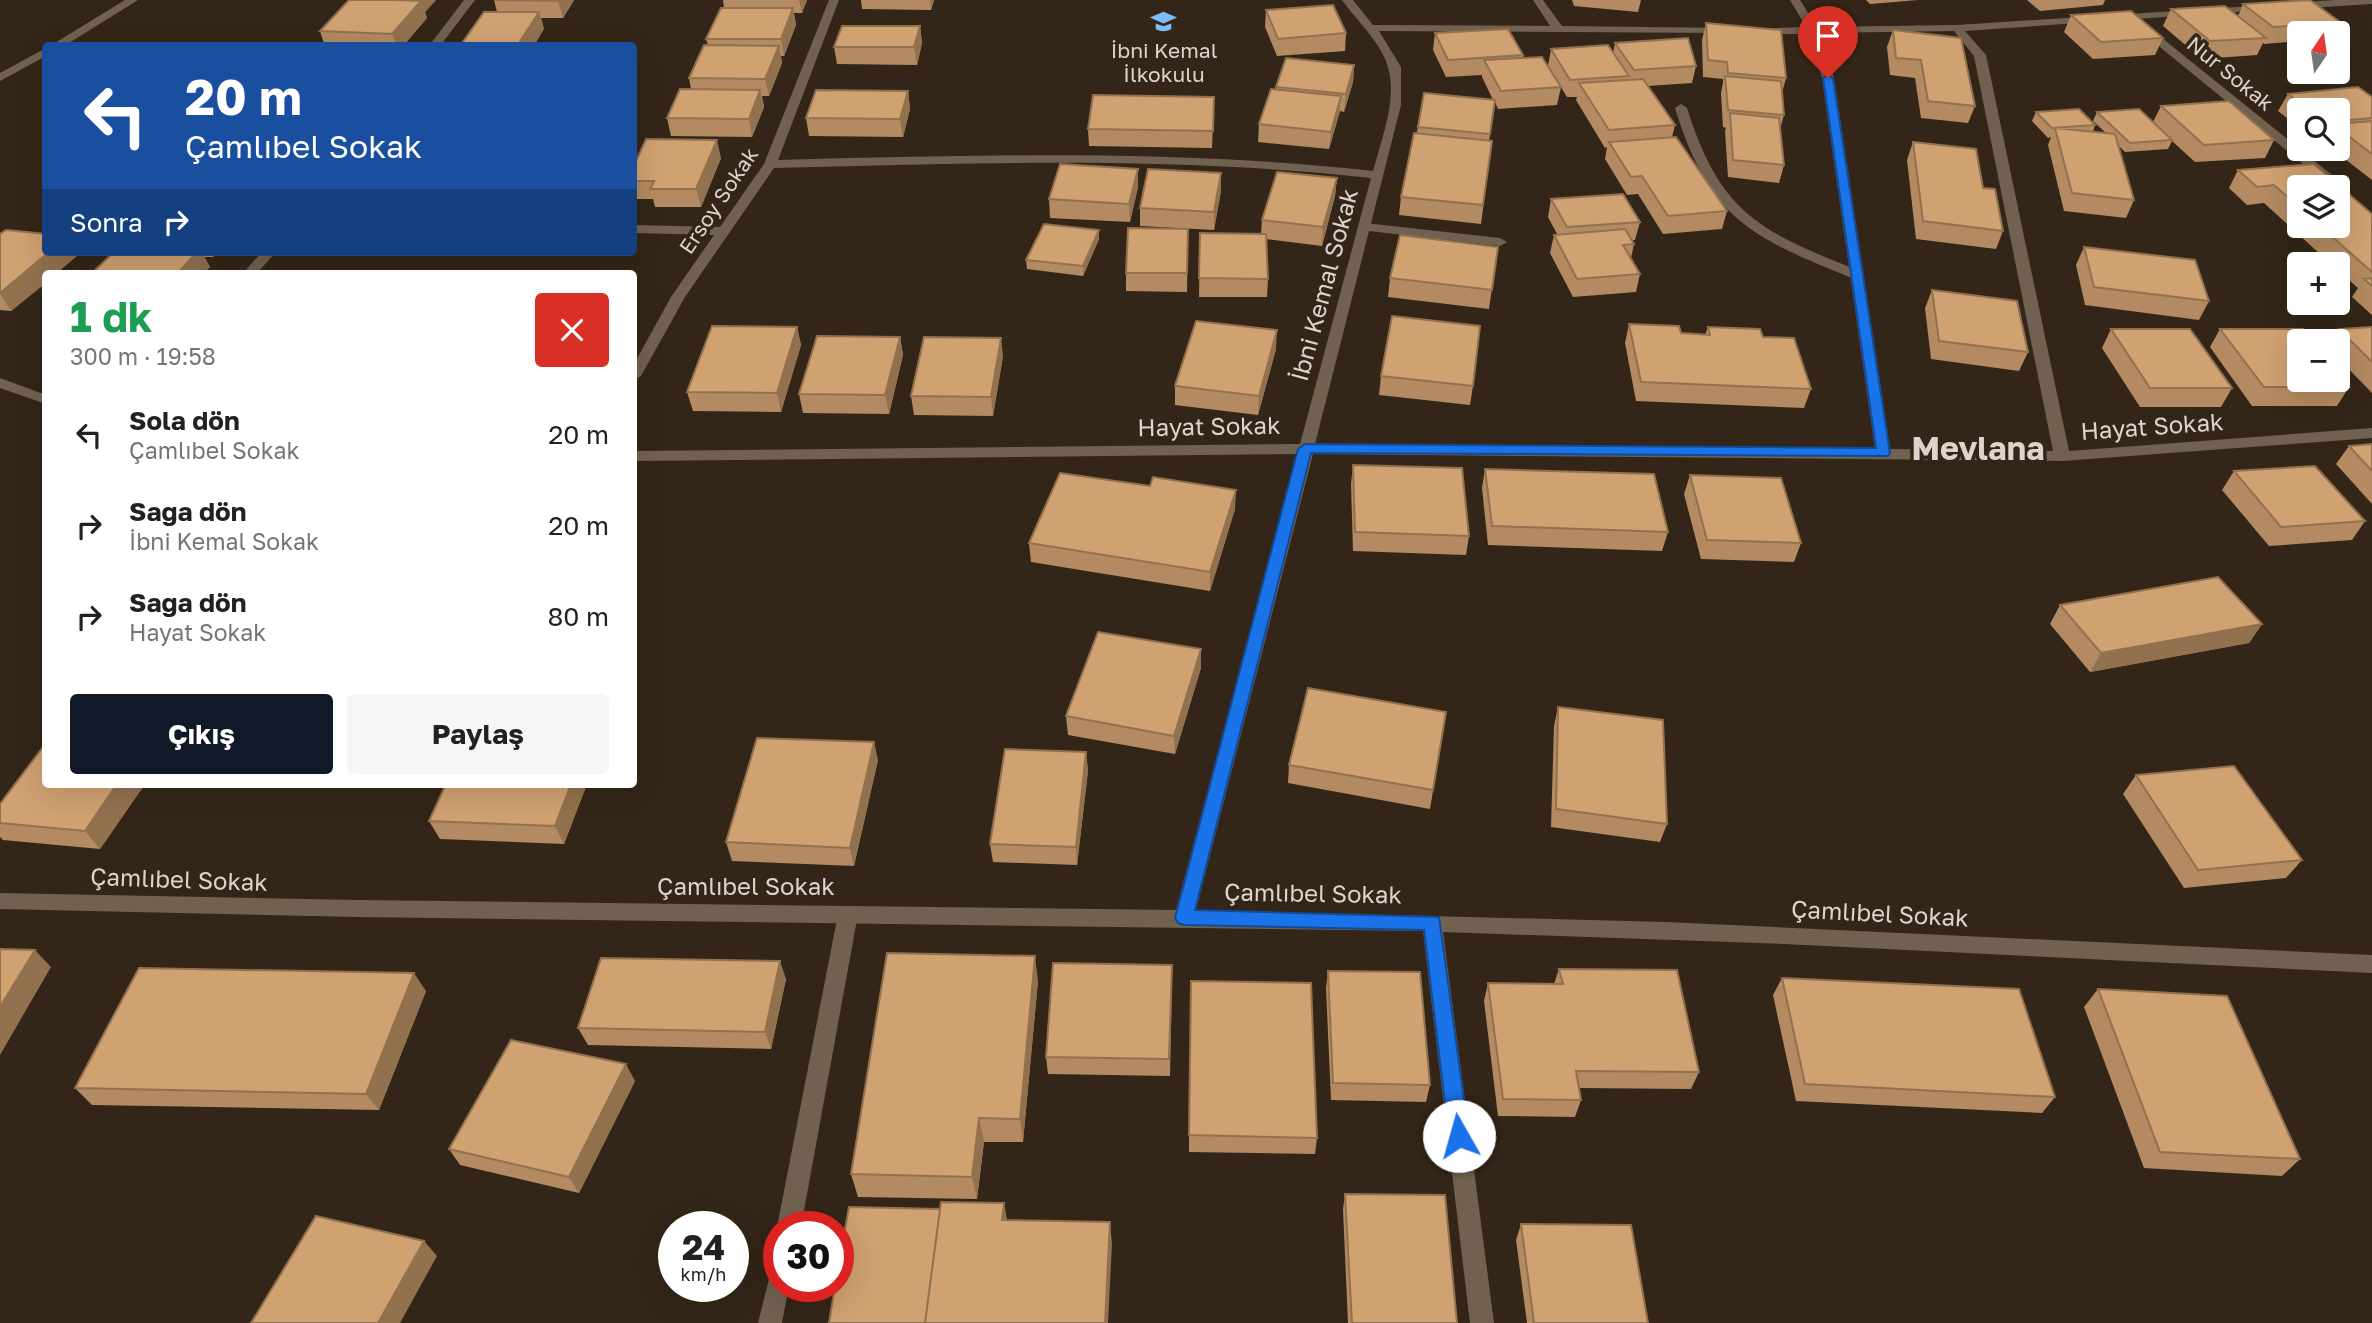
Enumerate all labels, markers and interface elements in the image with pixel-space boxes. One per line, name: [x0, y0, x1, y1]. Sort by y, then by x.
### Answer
pin: [1798, 6, 1858, 78]
school or university icon: İbni Kemal İlkokulu: [1150, 8, 1178, 36]
icon: arrive: [1809, 17, 1847, 55]
north arrow: [2287, 21, 2350, 84]
map controls: [2287, 21, 2350, 392]
street label: Nur Sokak: [2182, 31, 2279, 116]
place label: İbni Kemal İlkokulu: [1111, 37, 1217, 87]
text: 20 m: [185, 67, 302, 126]
icon: left: [70, 70, 161, 161]
button: search: [2287, 98, 2350, 161]
text: Çamlıbel Sokak: [185, 127, 422, 165]
street label: Ersoy Sokak: [673, 142, 763, 259]
button: layers: [2287, 175, 2350, 238]
street label: İbni Kemal Sokak: [1284, 185, 1363, 384]
icon: right: [157, 203, 195, 241]
text: Sonra: [70, 207, 143, 238]
button: +: [2287, 252, 2350, 315]
text: 1 dk: [70, 291, 152, 341]
button: close: [535, 293, 609, 367]
button: −: [2287, 329, 2350, 392]
text: 300 m · 19:58: [70, 342, 216, 370]
text: Sola dön: [129, 405, 240, 436]
street label: Hayat Sokak: [2079, 406, 2224, 445]
street label: Hayat Sokak: [1137, 410, 1281, 441]
icon: left: [70, 416, 108, 454]
text: 20 m: [548, 419, 609, 450]
district label: Mevlana: [1911, 429, 2045, 467]
text: Çamlıbel Sokak: [129, 436, 299, 464]
text: Sağa dön: [129, 496, 246, 527]
icon: right: [70, 507, 108, 545]
text: 20 m: [548, 510, 609, 541]
text: İbni Kemal Sokak: [129, 527, 319, 555]
text: Sağa dön: [129, 587, 246, 618]
icon: right: [70, 598, 108, 636]
text: 80 m: [548, 601, 609, 632]
text: Hayat Sokak: [129, 618, 266, 646]
button: Çıkış: [70, 694, 333, 774]
button: Paylaş: [347, 694, 609, 774]
street label: Çamlıbel Sokak: [90, 861, 268, 896]
street label: Çamlıbel Sokak: [657, 871, 835, 900]
street label: Çamlıbel Sokak: [1224, 876, 1402, 909]
street label: Çamlıbel Sokak: [1791, 893, 1970, 932]
position arrow: [1422, 1099, 1496, 1173]
speed limit sign: 30: [763, 1211, 854, 1302]
text: 24: [682, 1226, 725, 1268]
text: km/h: [681, 1263, 726, 1285]

